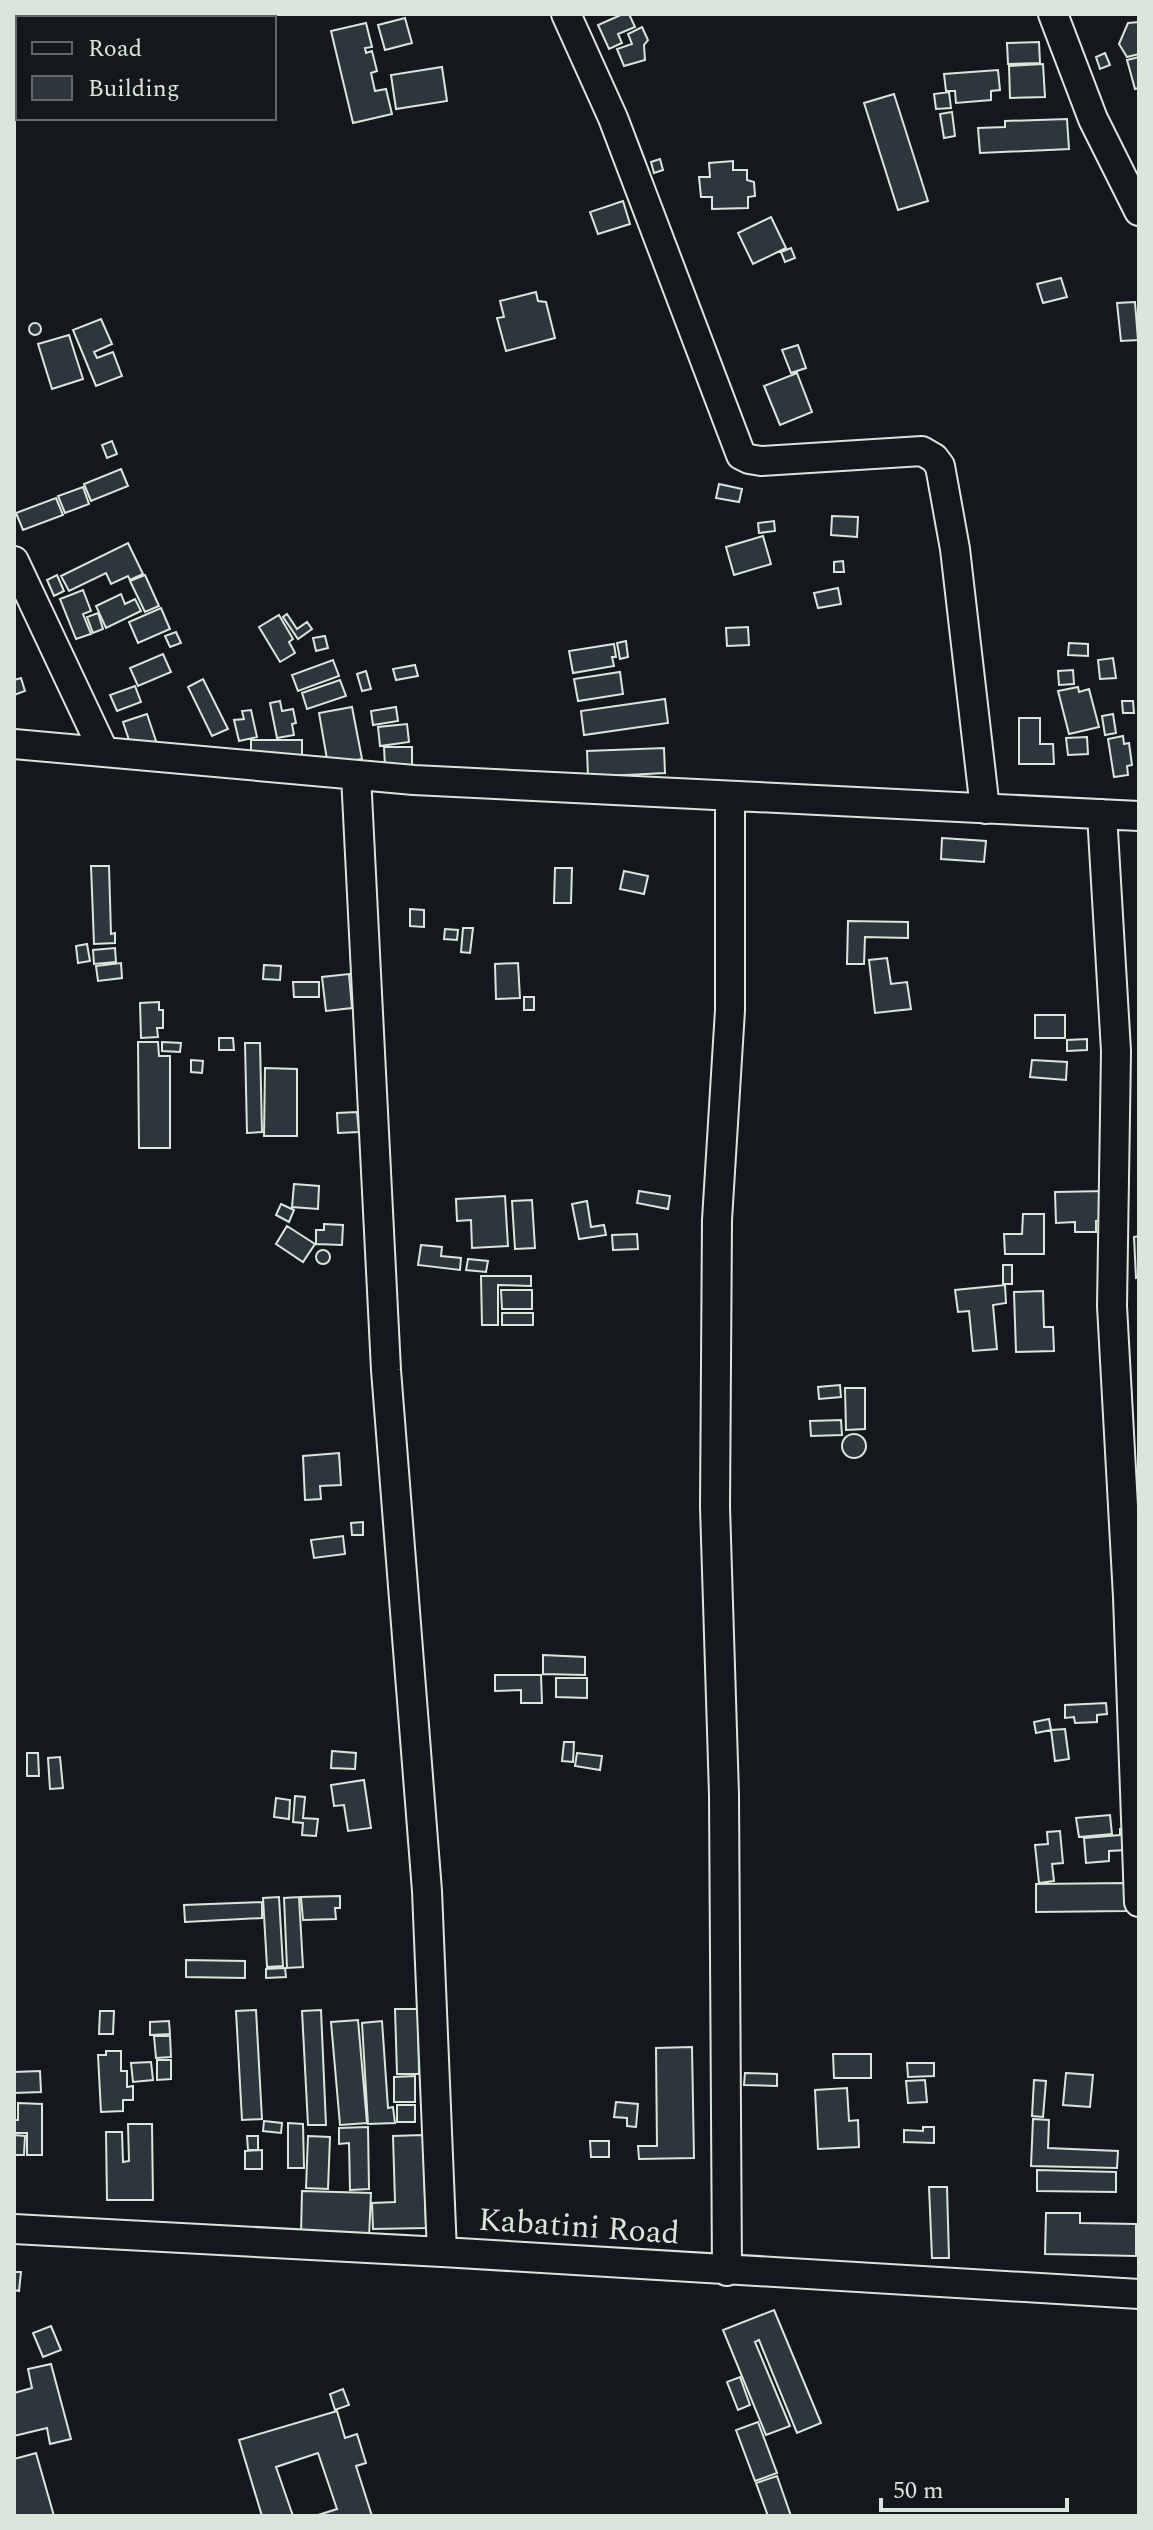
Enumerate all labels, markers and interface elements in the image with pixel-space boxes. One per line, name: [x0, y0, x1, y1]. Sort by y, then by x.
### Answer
legend: [16, 16, 276, 120]
text: Road: [88, 31, 142, 67]
text: Building: [88, 71, 180, 107]
street label: Kabatini Road: [477, 2196, 681, 2258]
scale bar: [881, 2462, 1067, 2512]
text: 50 m: [893, 2473, 944, 2509]

